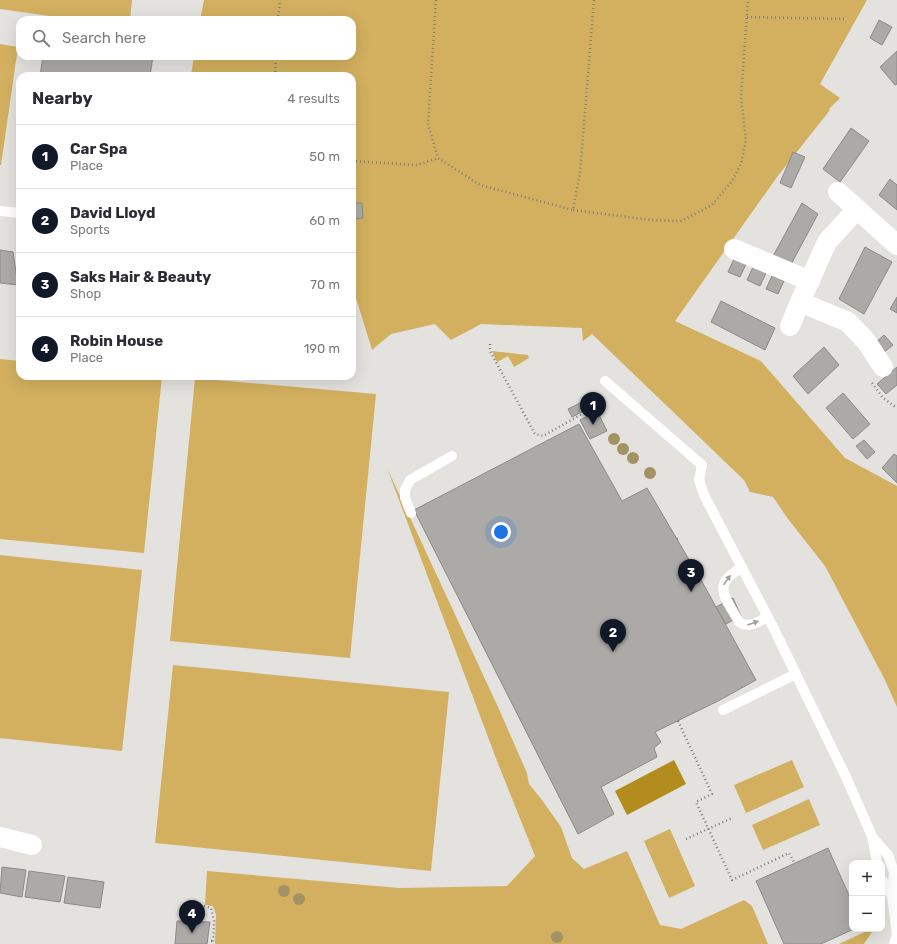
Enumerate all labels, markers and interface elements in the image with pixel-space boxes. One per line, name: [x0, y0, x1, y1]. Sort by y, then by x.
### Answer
search box: [16, 16, 356, 60]
icon: search: [30, 27, 52, 49]
text: Search here: [62, 29, 146, 47]
text: Nearby: [32, 88, 93, 108]
text: 4 results: [287, 91, 340, 106]
text: Car Spa: [70, 140, 127, 158]
text: 1: [42, 149, 48, 164]
text: 50 m: [309, 149, 340, 164]
text: Place: [70, 158, 103, 173]
text: David Lloyd: [70, 204, 155, 222]
text: 2: [41, 213, 49, 228]
text: 60 m: [309, 213, 340, 228]
text: Sports: [70, 222, 110, 237]
text: Saks Hair & Beauty: [70, 268, 211, 286]
text: 3: [41, 277, 49, 292]
text: 70 m: [310, 277, 340, 292]
text: Shop: [70, 286, 101, 301]
text: Robin House: [70, 332, 163, 350]
text: 4: [41, 341, 49, 356]
text: 190 m: [304, 341, 340, 356]
text: Place: [70, 350, 103, 365]
pin: 1: [580, 392, 606, 425]
your location: [491, 522, 511, 542]
pin: 3: [678, 559, 704, 592]
one-way arrow: [723, 575, 731, 586]
pin: 2: [600, 619, 626, 652]
one-way arrow: [748, 620, 760, 626]
map controls: [849, 860, 885, 932]
button: +: [849, 860, 885, 896]
button: −: [849, 896, 885, 932]
pin: 4: [179, 900, 205, 933]

